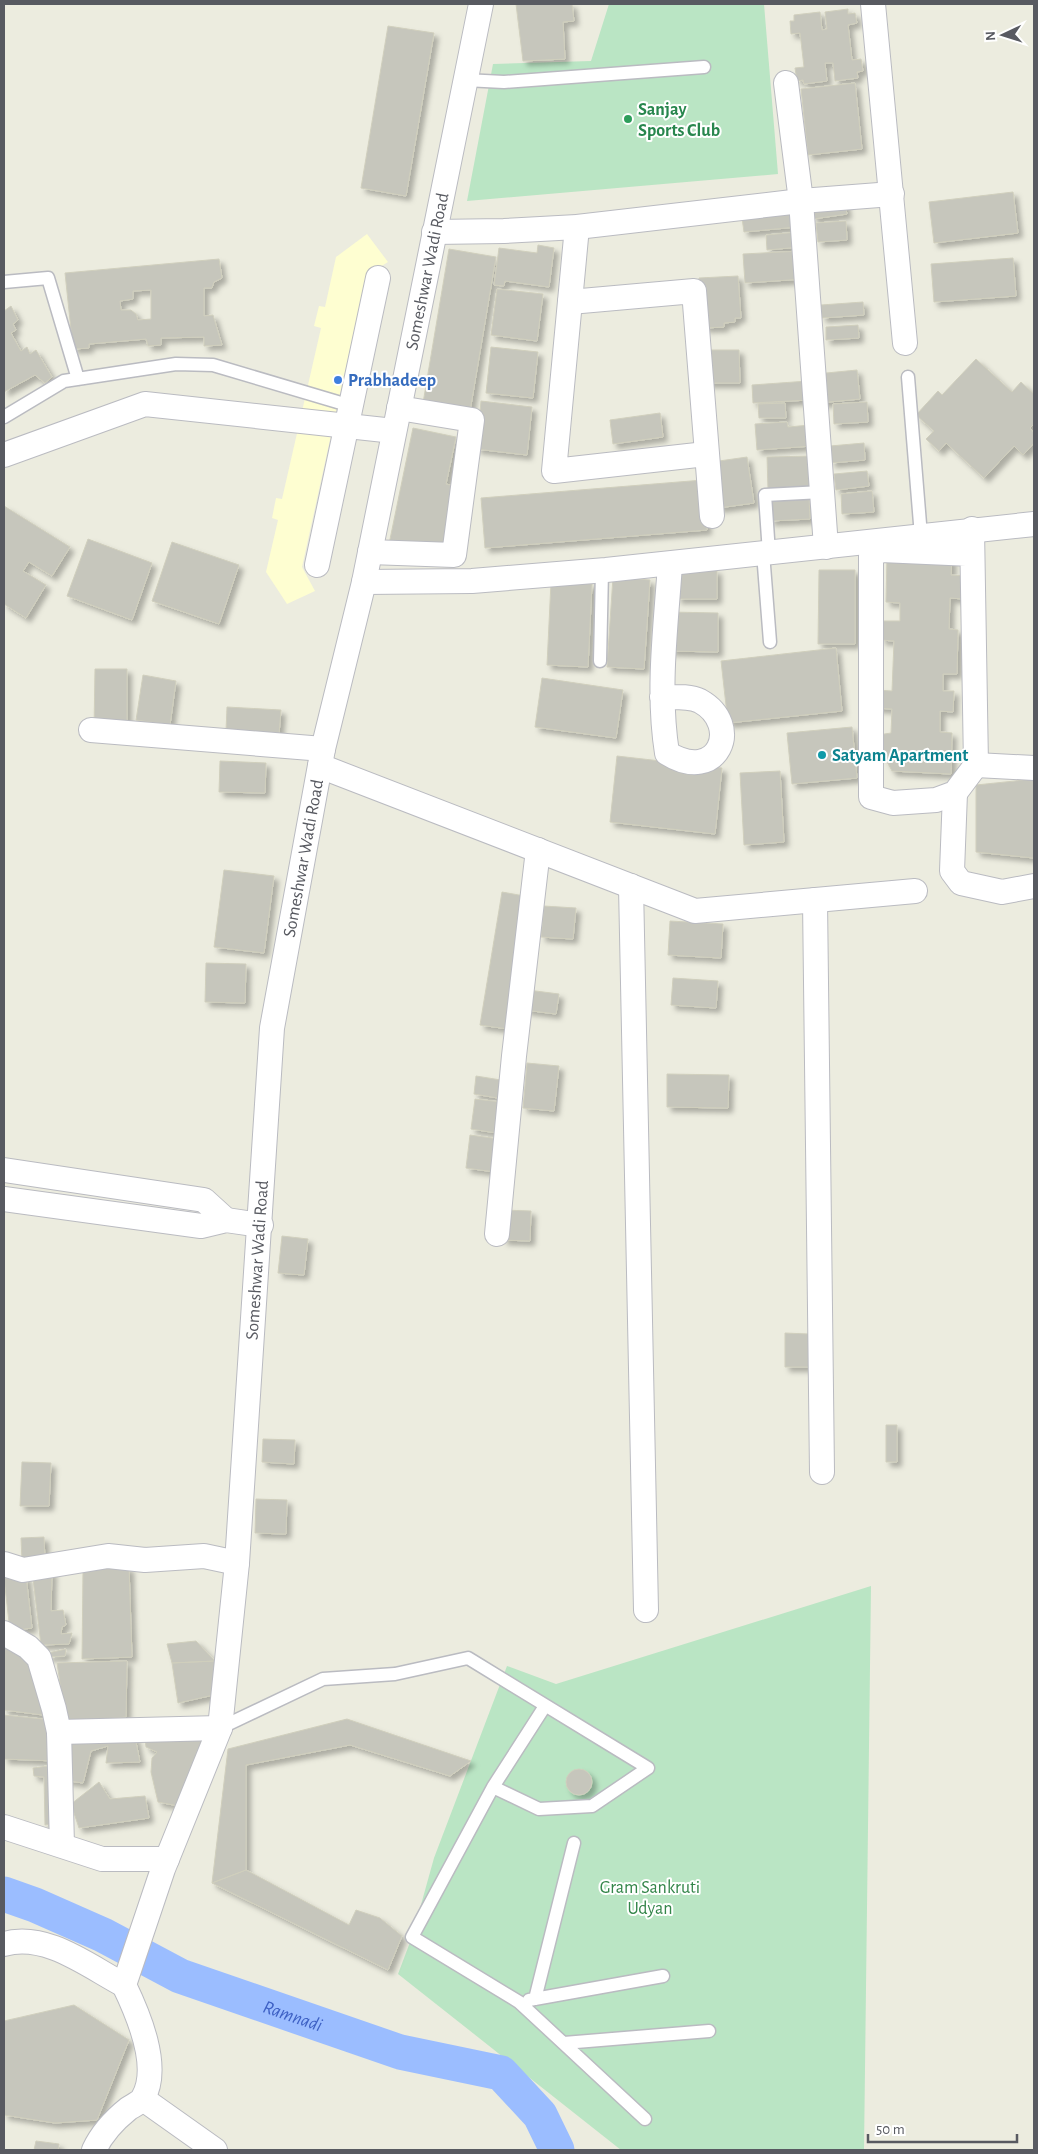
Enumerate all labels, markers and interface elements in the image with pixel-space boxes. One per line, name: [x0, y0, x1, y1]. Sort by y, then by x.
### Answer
north arrow: [978, 10, 1028, 60]
text: N: [984, 30, 998, 41]
place label: Sanjay Sports Club: [638, 101, 720, 140]
marker: Sanjay Sports Club: [622, 113, 634, 125]
street label: Someshwar Wadi Road: [403, 191, 453, 352]
place label: Prabhadeep: [348, 372, 436, 390]
marker: Prabhadeep: [332, 374, 344, 386]
place label: Satyam Apartment: [832, 747, 968, 765]
marker: Satyam Apartment: [816, 749, 828, 761]
street label: Someshwar Wadi Road: [281, 778, 327, 939]
street label: Someshwar Wadi Road: [244, 1180, 272, 1340]
park label: Gram Sankruti Udyan: [600, 1879, 700, 1918]
water label: Ramnadi: [261, 1997, 324, 2035]
scale bar: [868, 2112, 1017, 2144]
text: 50 m: [876, 2122, 905, 2137]

